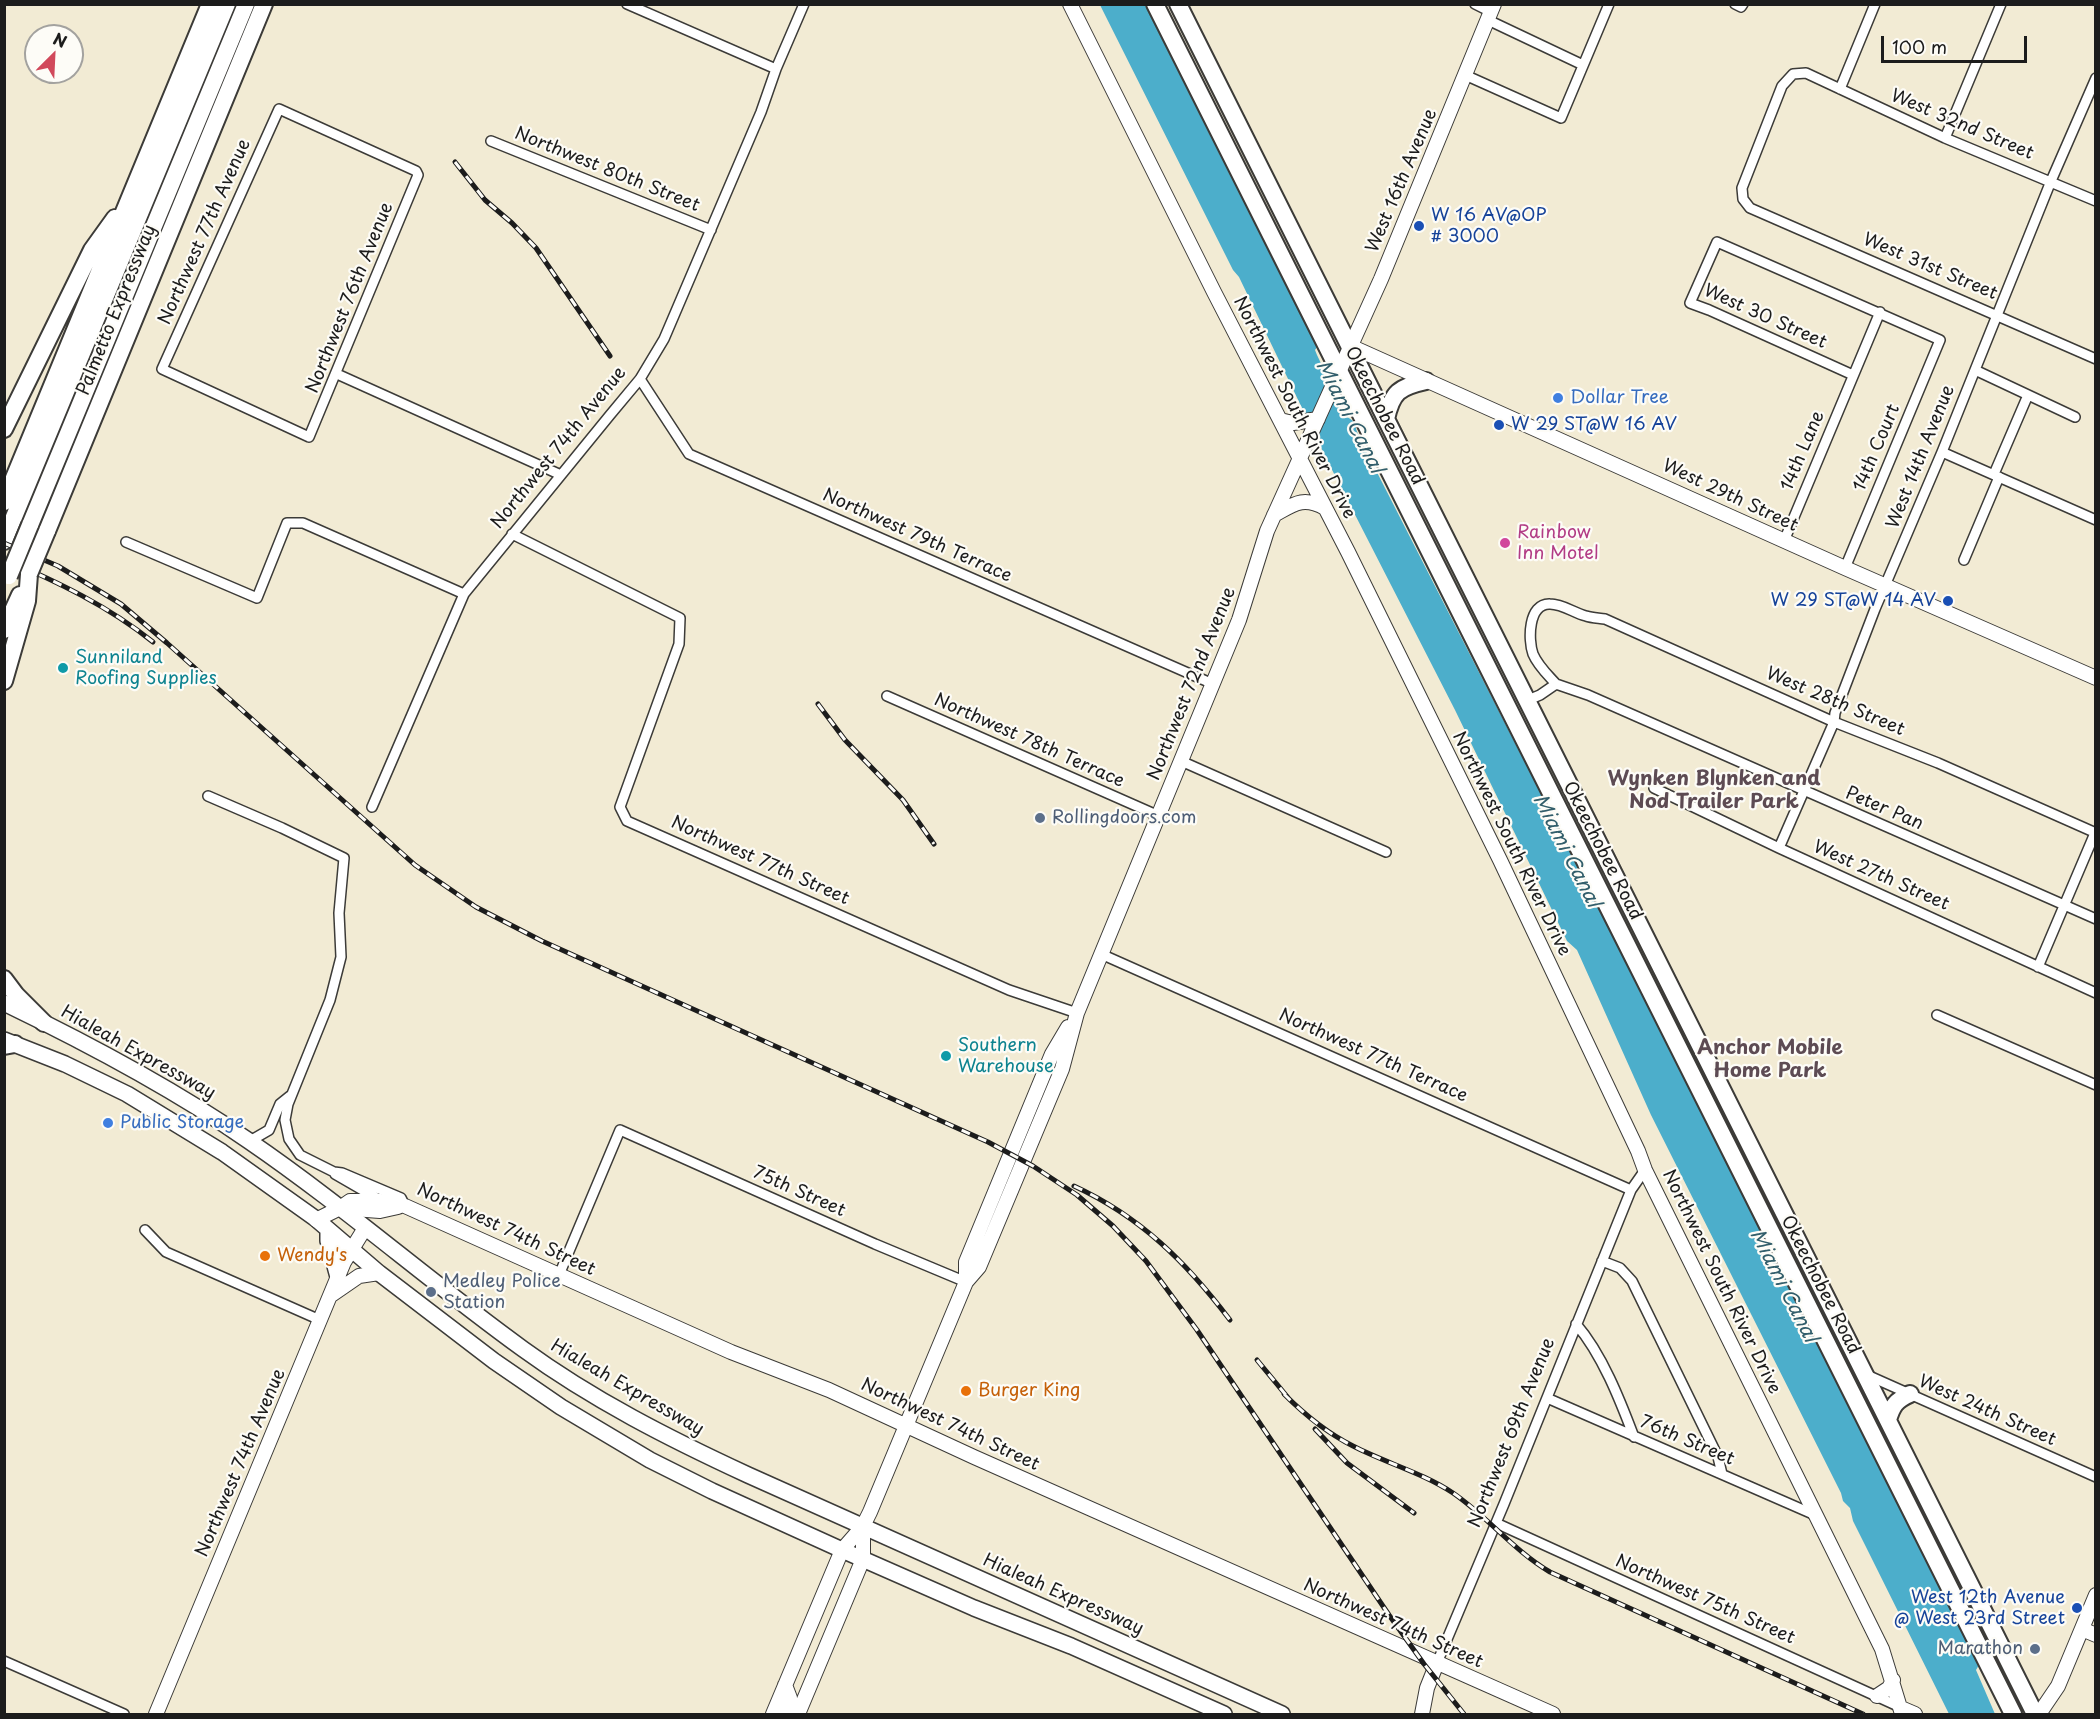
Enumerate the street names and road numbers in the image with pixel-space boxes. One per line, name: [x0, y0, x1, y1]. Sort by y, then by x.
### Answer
street label: West 32nd Street: [1887, 85, 2037, 165]
street label: West 16th Avenue: [1362, 106, 1442, 256]
street label: Northwest 80th Street: [511, 123, 703, 217]
street label: Northwest 77th Avenue: [154, 136, 256, 328]
street label: Northwest 76th Avenue: [302, 200, 398, 396]
street label: Palmetto Expressway: [73, 222, 161, 398]
street label: West 31st Street: [1859, 229, 2001, 305]
street label: West 30 Street: [1700, 280, 1830, 354]
street label: Northwest South River Drive: [1228, 293, 1360, 523]
street label: Okeechobee Road: [1340, 343, 1428, 489]
street label: Northwest 74th Avenue: [487, 363, 631, 533]
street label: West 14th Avenue: [1882, 382, 1960, 532]
street label: 14th Court: [1849, 401, 1905, 495]
street label: 14th Lane: [1776, 408, 1830, 494]
street label: West 29th Street: [1659, 455, 1801, 537]
street label: Northwest 79th Terrace: [819, 485, 1015, 587]
street label: Northwest 72nd Avenue: [1143, 584, 1241, 784]
street label: West 28th Street: [1762, 663, 1908, 741]
street label: Northwest 78th Terrace: [931, 689, 1127, 793]
street label: Northwest South River Drive: [1447, 728, 1575, 960]
street label: Okeechobee Road: [1558, 778, 1646, 924]
street label: Peter Pan: [1842, 783, 1926, 835]
street label: Northwest 77th Street: [668, 812, 852, 910]
street label: West 27th Street: [1810, 836, 1952, 916]
street label: Hialeah Expressway: [57, 1002, 219, 1104]
street label: Northwest 77th Terrace: [1275, 1005, 1471, 1107]
street label: 75th Street: [749, 1162, 849, 1222]
street label: Northwest South River Drive: [1657, 1166, 1785, 1398]
street label: Northwest 74th Street: [413, 1179, 599, 1281]
street label: Okeechobee Road: [1776, 1212, 1864, 1358]
street label: Hialeah Expressway: [547, 1335, 707, 1441]
street label: Northwest 69th Avenue: [1464, 1335, 1560, 1531]
street label: Northwest 74th Avenue: [192, 1366, 290, 1560]
street label: West 24th Street: [1915, 1371, 2059, 1451]
street label: Northwest 74th Street: [857, 1374, 1043, 1476]
street label: 76th Street: [1637, 1411, 1737, 1471]
street label: Hialeah Expressway: [979, 1550, 1147, 1640]
street label: Northwest 75th Street: [1612, 1551, 1798, 1649]
street label: Northwest 74th Street: [1300, 1575, 1486, 1673]

